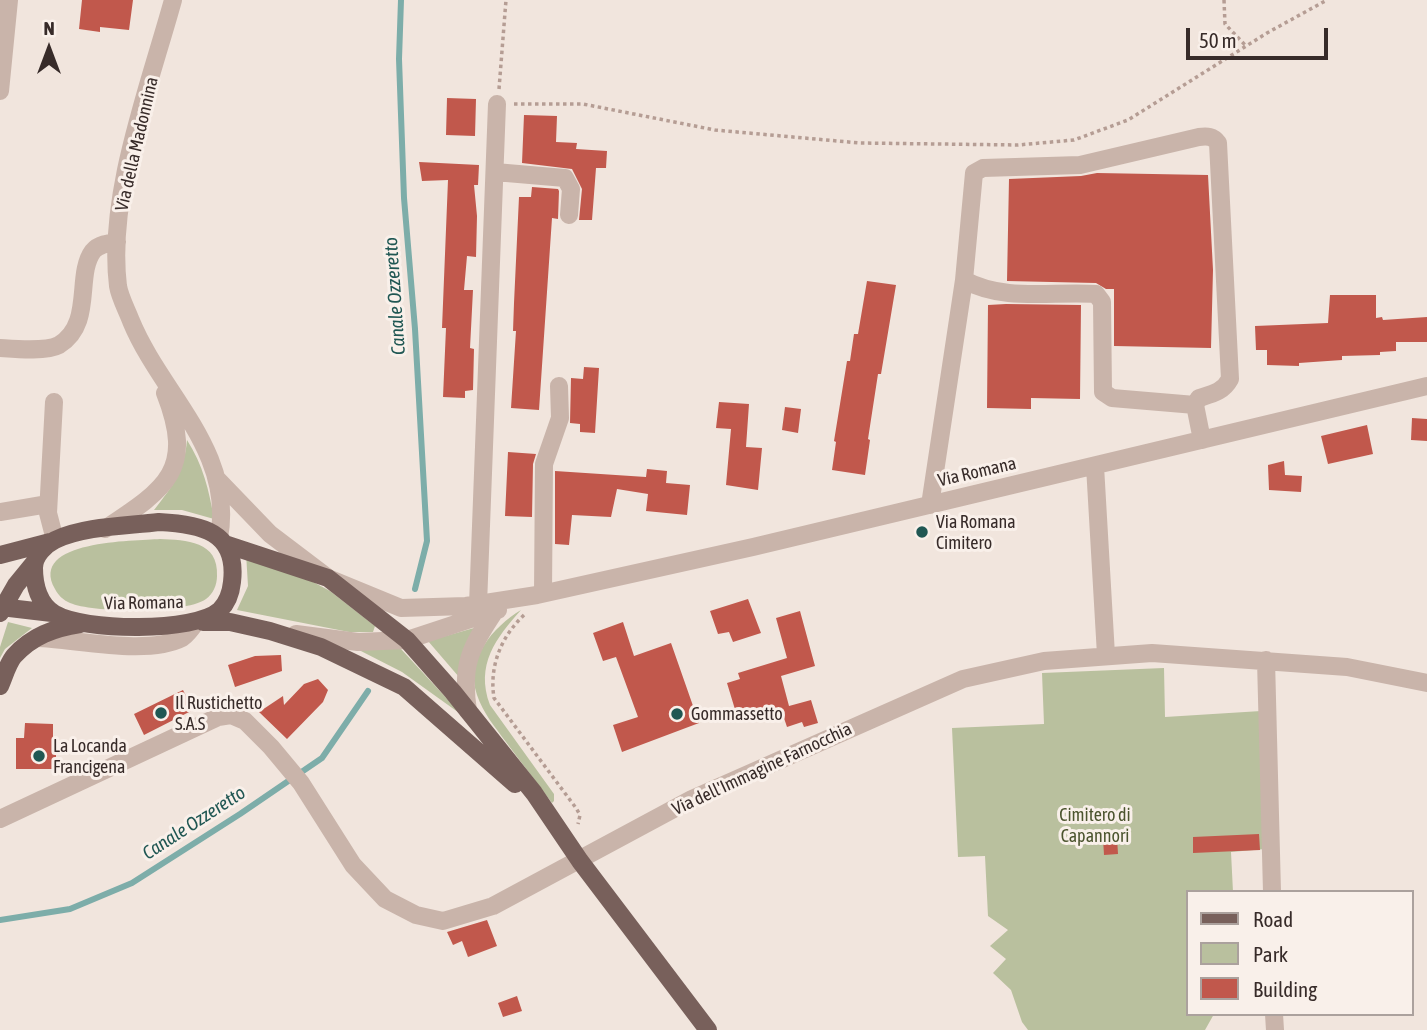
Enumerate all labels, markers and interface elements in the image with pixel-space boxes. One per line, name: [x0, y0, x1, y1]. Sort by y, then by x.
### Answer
north arrow: [14, 14, 84, 84]
scale bar: [1189, 14, 1331, 58]
text: N: [43, 17, 55, 39]
text: 50 m: [1199, 28, 1237, 52]
street label: Via della Madonnina: [111, 75, 163, 213]
water label: Canale Ozzeretto: [380, 236, 410, 356]
street label: Via Romana: [936, 453, 1018, 491]
place label: Via Romana Cimitero: [936, 511, 1016, 554]
marker: Via Romana Cimitero: [914, 524, 930, 540]
street label: Via Romana: [104, 592, 184, 614]
place label: Il Rustichetto S.A.S: [175, 692, 262, 734]
place label: Gommassetto: [691, 703, 783, 725]
marker: Il Rustichetto S.A.S: [153, 705, 169, 721]
marker: Gommassetto: [669, 706, 685, 722]
street label: Via dell'Immagine Farnocchia: [669, 718, 855, 820]
place label: La Locanda Francigena: [53, 735, 127, 778]
marker: La Locanda Francigena: [31, 748, 47, 764]
water label: Canale Ozzeretto: [138, 781, 250, 865]
park label: Cimitero di Capannori: [1059, 804, 1131, 846]
legend: [1186, 890, 1413, 1016]
text: Road: [1253, 907, 1293, 931]
text: Park: [1253, 942, 1288, 966]
text: Building: [1253, 977, 1317, 1001]

